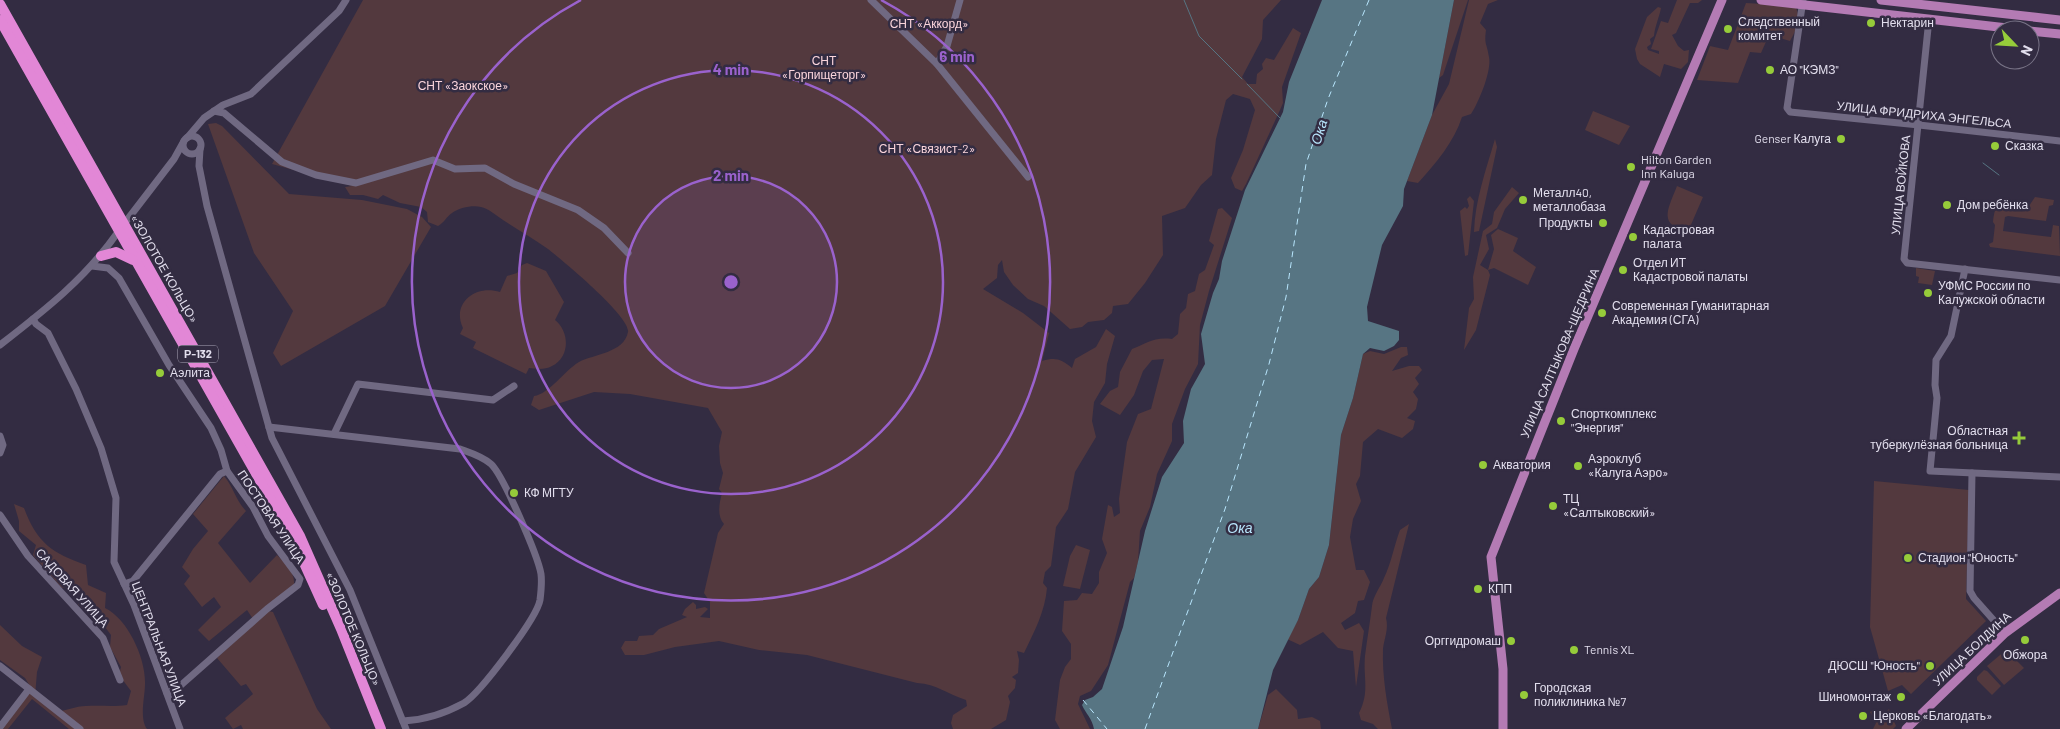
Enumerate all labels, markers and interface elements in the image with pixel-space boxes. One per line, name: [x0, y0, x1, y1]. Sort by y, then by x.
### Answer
place label: Следственный комитет: [1738, 14, 1820, 42]
place label: Нектарин: [1881, 15, 1934, 30]
park label: СНТ «Аккорд»: [890, 16, 968, 31]
marker: Нектарин: [1865, 17, 1877, 29]
north arrow: [1990, 20, 2040, 70]
marker: Следственный комитет: [1722, 23, 1734, 35]
text: N: [2018, 43, 2037, 59]
text: 6 min: [939, 47, 975, 65]
park label: СНТ «Горпищеторг»: [782, 53, 866, 82]
text: 4 min: [713, 60, 749, 78]
place label: АО "КЭМЗ": [1780, 62, 1839, 76]
marker: АО "КЭМЗ": [1764, 64, 1776, 76]
park label: СНТ «Заокское»: [418, 78, 508, 92]
street label: УЛИЦА ФРИДРИХА ЭНГЕЛЬСА: [1836, 98, 2012, 131]
water label: Ока: [1307, 117, 1330, 146]
place label: Genser Калуга: [1754, 131, 1831, 146]
marker: Genser Калуга: [1835, 133, 1847, 145]
street label: УЛИЦА ВОЙКОВА: [1888, 134, 1913, 236]
place label: Сказка: [2005, 138, 2044, 152]
marker: Сказка: [1989, 140, 2001, 152]
park label: СНТ «Связист-2»: [879, 141, 975, 155]
place label: Hilton Garden Inn Kaluga: [1641, 152, 1711, 180]
marker: Hilton Garden Inn Kaluga: [1625, 161, 1637, 173]
text: 2 min: [713, 166, 749, 184]
place label: Металл40, металлобаза: [1533, 185, 1606, 213]
marker: Металл40, металлобаза: [1517, 194, 1529, 206]
place label: Дом ребёнка: [1957, 197, 2028, 212]
marker: Дом ребёнка: [1941, 199, 1953, 211]
street label: «ЗОЛОТОЕ КОЛЬЦО»: [127, 212, 202, 326]
place label: Продукты: [1539, 215, 1593, 230]
marker: Продукты: [1597, 217, 1609, 229]
place label: Кадастровая палата: [1643, 222, 1715, 250]
marker: Кадастровая палата: [1627, 231, 1639, 243]
place label: Отдел ИТ Кадастровой палаты: [1633, 255, 1748, 284]
marker: Отдел ИТ Кадастровой палаты: [1617, 264, 1629, 276]
street label: УЛИЦА САЛТЫКОВА-ЩЕДРИНА: [1517, 266, 1602, 440]
centre of rings: [722, 273, 740, 291]
place label: УФМС России по Калужской области: [1938, 278, 2045, 307]
marker: УФМС России по Калужской области: [1922, 287, 1934, 299]
place label: Современная Гуманитарная Академия (СГА): [1612, 298, 1769, 327]
marker: Современная Гуманитарная Академия (СГА): [1596, 307, 1608, 319]
road number: Р-132: [178, 346, 218, 362]
place label: Аэлита: [170, 365, 210, 379]
marker: Аэлита: [154, 367, 166, 379]
place label: Спорткомплекс "Энергия": [1571, 406, 1657, 435]
marker: Спорткомплекс "Энергия": [1555, 415, 1567, 427]
place label: Областная туберкулёзная больница: [1870, 423, 2008, 452]
marker: Областная туберкулёзная больница: [2012, 431, 2026, 445]
place label: Аэроклуб «Калуга Аэро»: [1588, 451, 1669, 480]
place label: Акватория: [1493, 457, 1551, 472]
marker: Акватория: [1477, 459, 1489, 471]
marker: Аэроклуб «Калуга Аэро»: [1572, 460, 1584, 472]
street label: ПОСТОВАЯ УЛИЦА: [235, 467, 308, 566]
place label: КФ МГТУ: [524, 485, 574, 499]
marker: КФ МГТУ: [508, 487, 520, 499]
place label: ТЦ «Салтыковский»: [1563, 491, 1656, 519]
marker: ТЦ «Салтыковский»: [1547, 500, 1559, 512]
water label: Ока: [1227, 519, 1253, 536]
street label: САДОВАЯ УЛИЦА: [33, 545, 112, 630]
place label: Стадион "Юность": [1918, 550, 2018, 565]
marker: Стадион "Юность": [1902, 552, 1914, 564]
street label: «ЗОЛОТОЕ КОЛЬЦО»: [323, 569, 384, 688]
street label: ЦЕНТРАЛЬНАЯ УЛИЦА: [129, 579, 190, 708]
place label: КПП: [1488, 581, 1512, 595]
marker: КПП: [1472, 583, 1484, 595]
street label: УЛИЦА БОЛДИНА: [1930, 609, 2014, 689]
place label: Орггидромаш: [1425, 633, 1501, 648]
marker: Обжора: [2019, 634, 2031, 646]
marker: Орггидромаш: [1505, 635, 1517, 647]
place label: Tennis XL: [1584, 642, 1635, 656]
marker: Tennis XL: [1568, 644, 1580, 656]
place label: Обжора: [2003, 647, 2047, 662]
place label: ДЮСШ "Юность": [1828, 658, 1920, 673]
marker: ДЮСШ "Юность": [1924, 660, 1936, 672]
place label: Городская поликлиника №7: [1534, 680, 1626, 708]
marker: Городская поликлиника №7: [1518, 689, 1530, 701]
place label: Шиномонтаж: [1818, 689, 1891, 703]
marker: Шиномонтаж: [1895, 691, 1907, 703]
place label: Церковь «Благодать»: [1873, 708, 1992, 723]
marker: Церковь «Благодать»: [1857, 710, 1869, 722]

